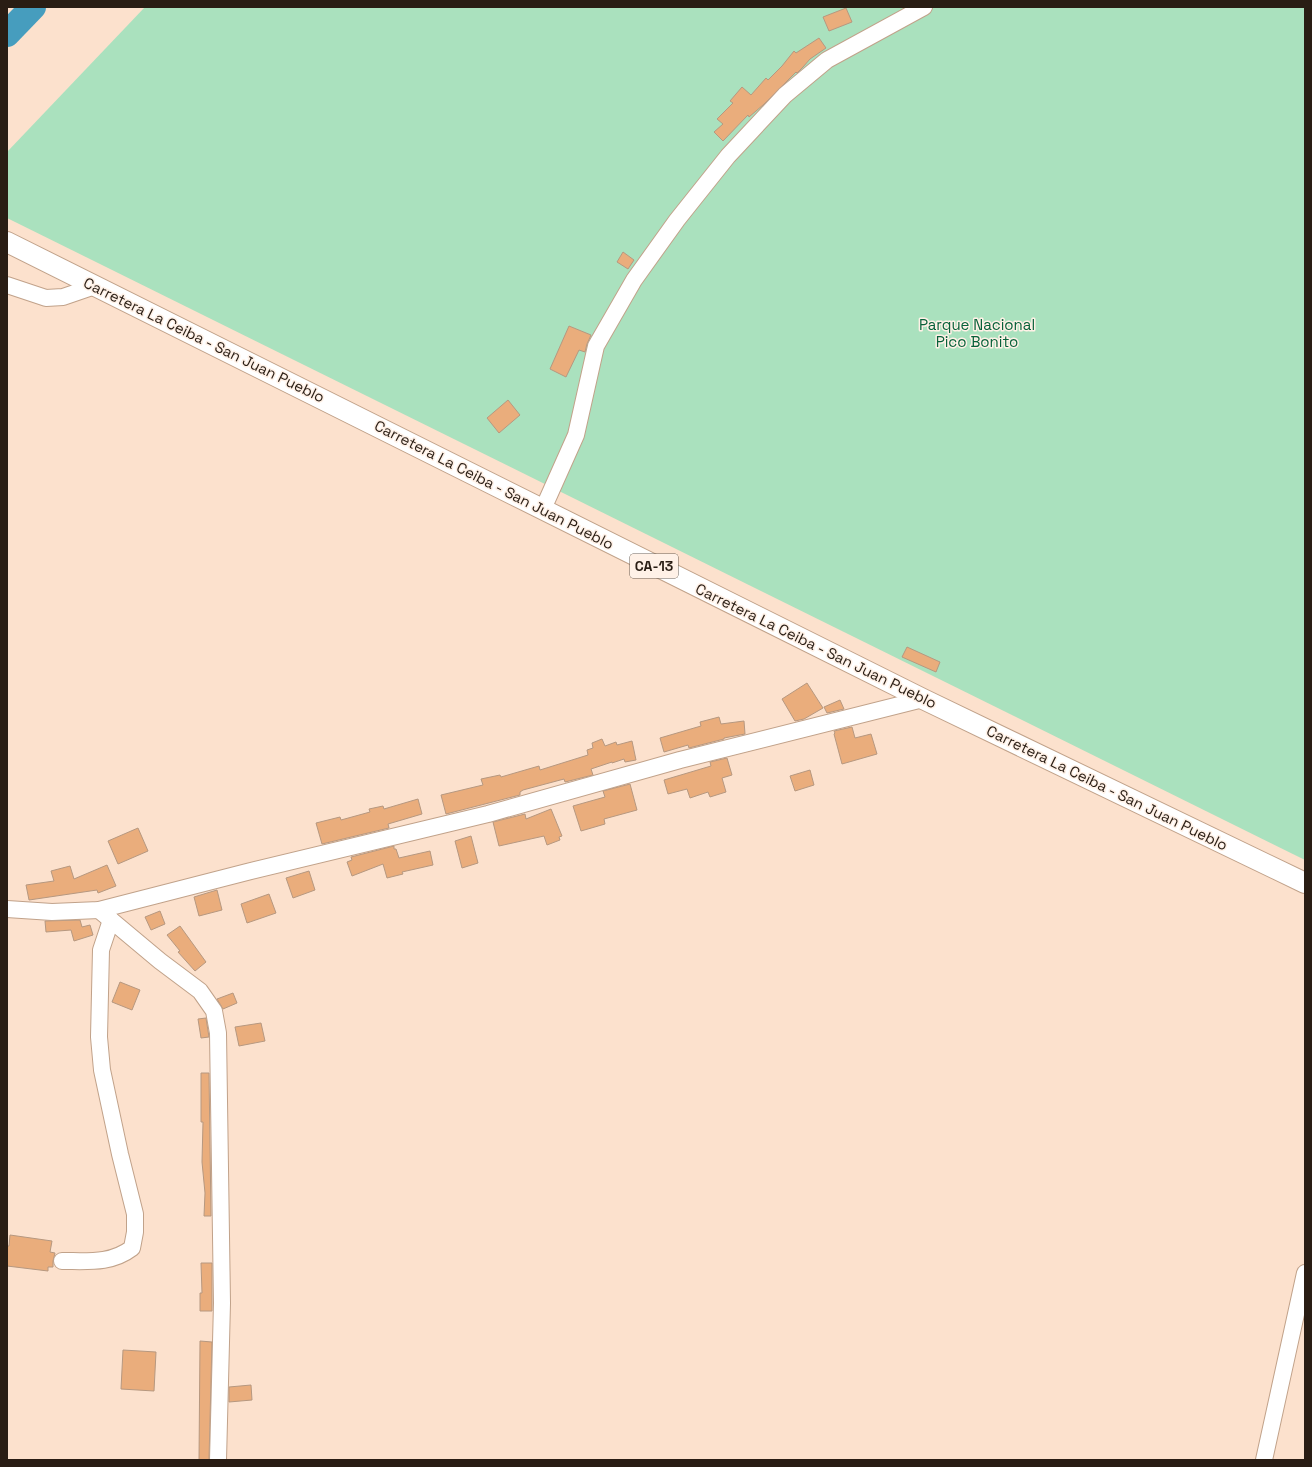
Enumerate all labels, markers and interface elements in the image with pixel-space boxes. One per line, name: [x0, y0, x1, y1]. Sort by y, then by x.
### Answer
street label: Carretera La Ceiba - San Juan Pueblo: [81, 273, 328, 406]
park label: Parque Nacional Pico Bonito: [919, 315, 1035, 351]
street label: Carretera La Ceiba - San Juan Pueblo: [371, 416, 617, 553]
road number: CA-13: [630, 554, 678, 578]
street label: Carretera La Ceiba - San Juan Pueblo: [693, 579, 940, 712]
street label: Carretera La Ceiba - San Juan Pueblo: [984, 721, 1231, 854]

